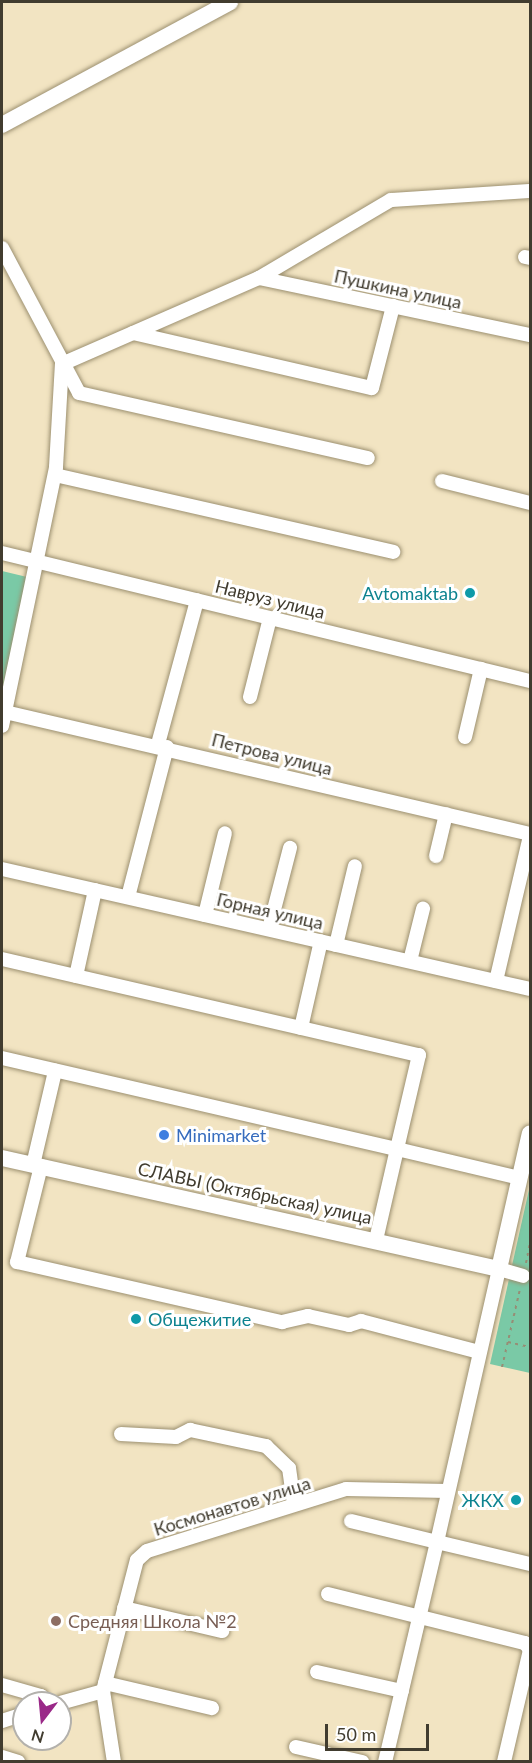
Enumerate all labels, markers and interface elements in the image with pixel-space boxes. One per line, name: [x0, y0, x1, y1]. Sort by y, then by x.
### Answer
street label: Пушкина улица: [332, 265, 464, 313]
street label: Навруз улица: [213, 575, 327, 623]
place label: Avtomaktab: [362, 582, 458, 604]
marker: Avtomaktab: [463, 586, 477, 600]
street label: Петрова улица: [210, 729, 334, 779]
street label: Горная улица: [215, 888, 325, 934]
place label: Minimarket: [176, 1124, 266, 1146]
marker: Minimarket: [157, 1128, 171, 1142]
street label: СЛАВЫ (Октябрьская) улица: [136, 1158, 374, 1228]
place label: Общежитие: [148, 1308, 251, 1330]
marker: Общежитие: [129, 1312, 143, 1326]
street label: Космонавтов улица: [151, 1472, 313, 1540]
place label: ЖКХ: [462, 1489, 504, 1511]
marker: ЖКХ: [509, 1493, 523, 1507]
place label: Средняя Школа №2: [68, 1610, 237, 1632]
marker: Средняя Школа №2: [49, 1614, 63, 1628]
north arrow: [12, 1691, 72, 1751]
scale bar: [328, 1712, 432, 1750]
text: 50 m: [336, 1723, 376, 1745]
text: N: [29, 1726, 46, 1748]

